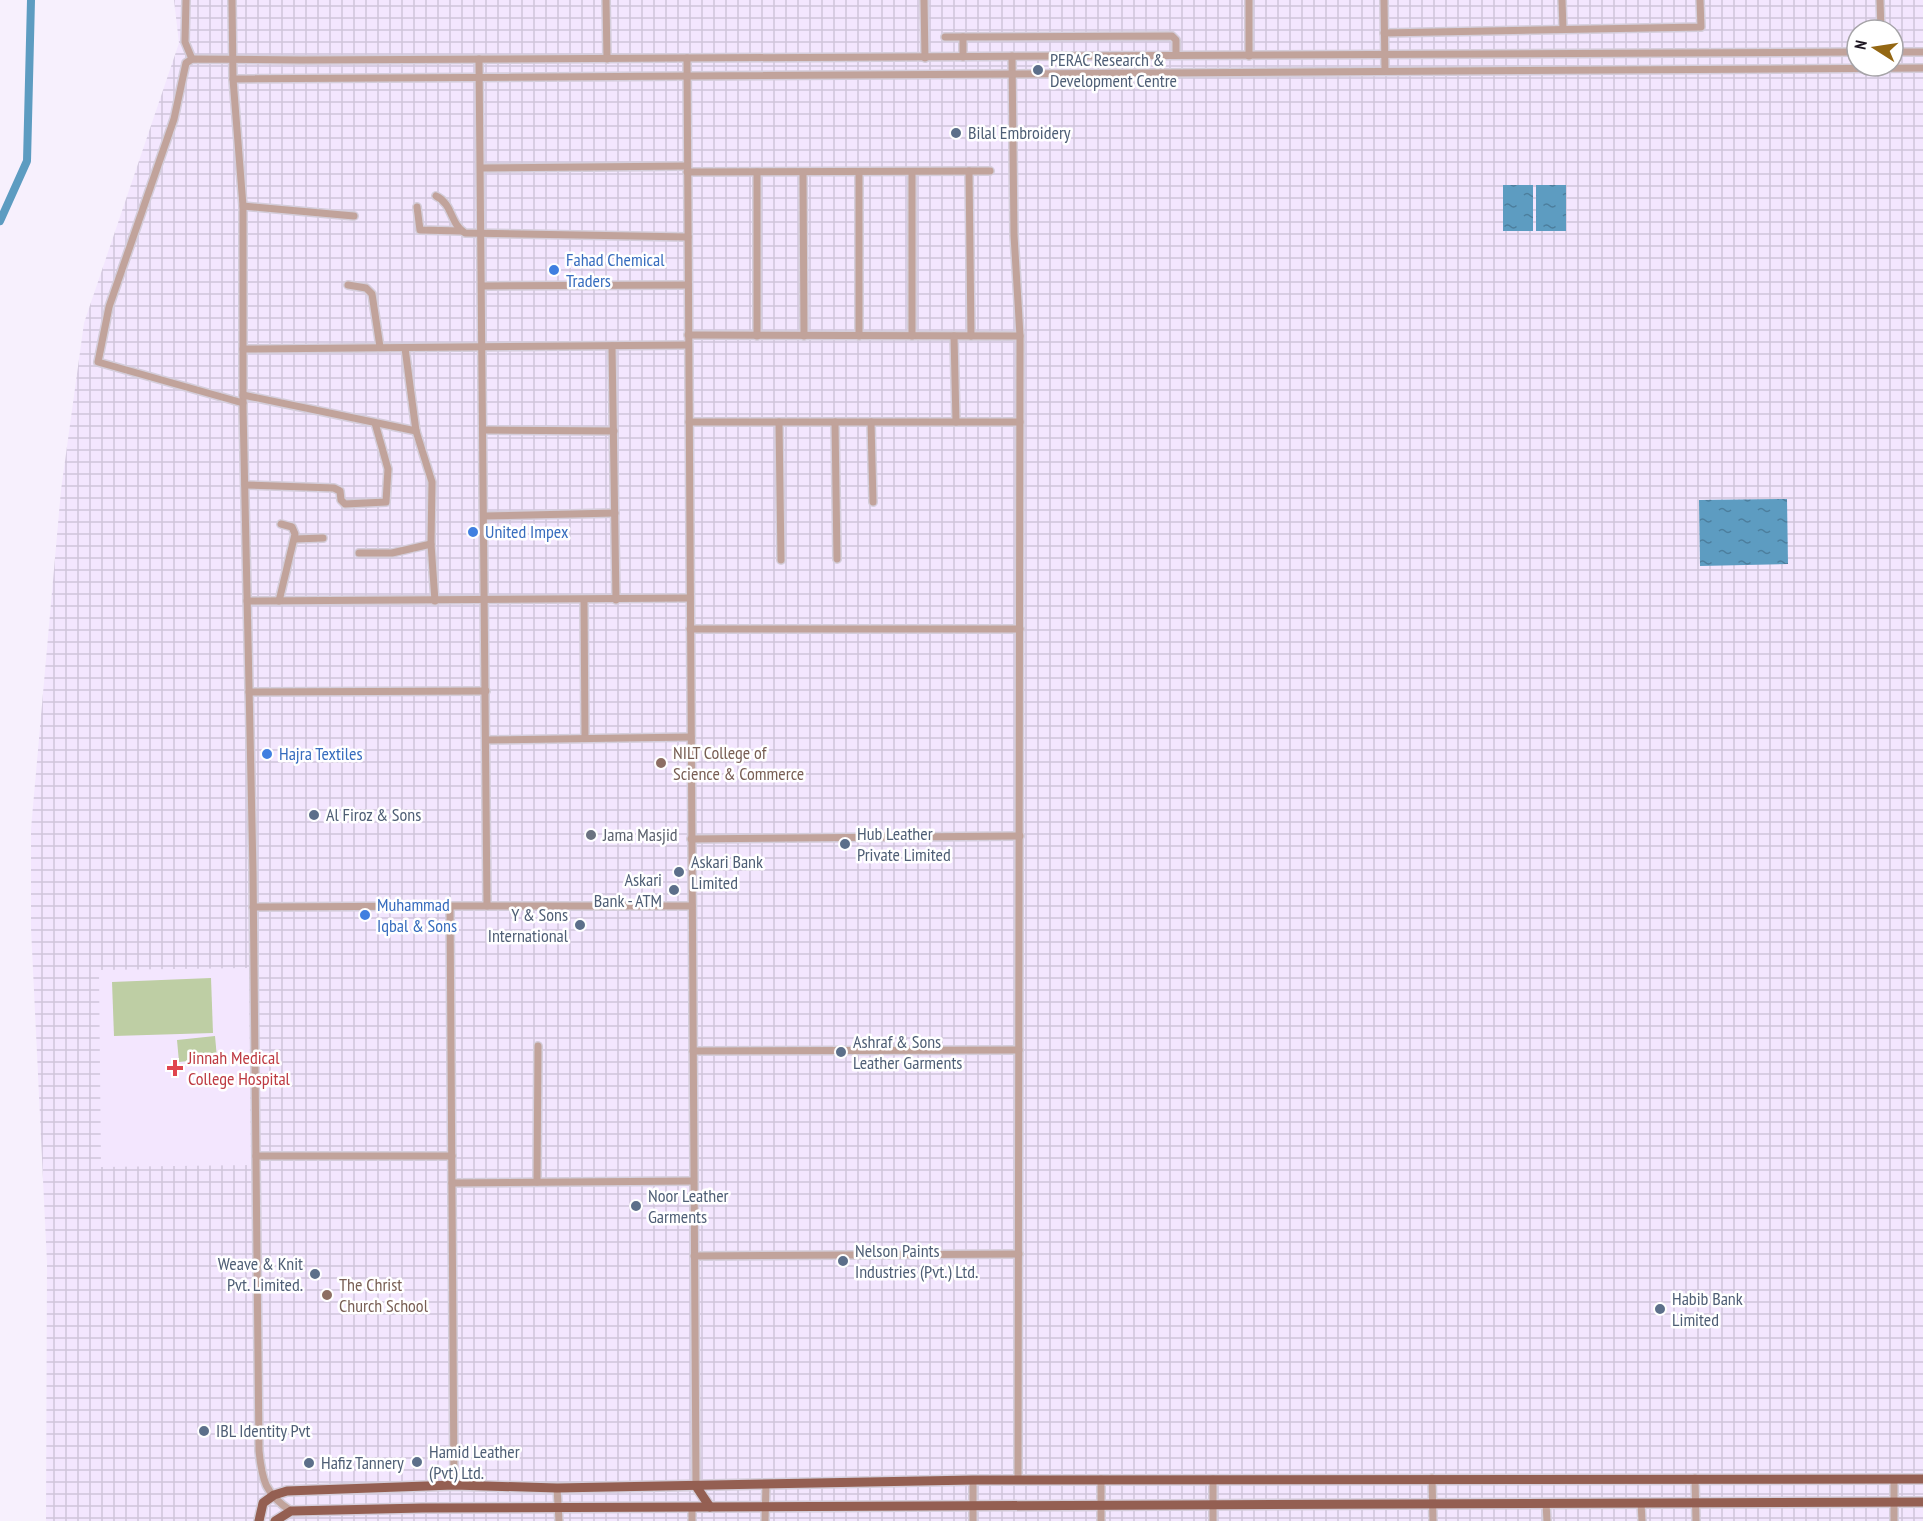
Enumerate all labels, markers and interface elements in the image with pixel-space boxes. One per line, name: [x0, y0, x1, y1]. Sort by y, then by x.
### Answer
north arrow: [1845, 18, 1905, 78]
text: N: [1850, 39, 1871, 51]
place label: PERAC Research & Development Centre: [1050, 48, 1177, 92]
marker: PERAC Research & Development Centre: [1031, 63, 1045, 77]
place label: Bilal Embroidery: [968, 121, 1071, 144]
marker: Bilal Embroidery: [949, 126, 963, 140]
place label: Fahad Chemical Traders: [566, 248, 665, 292]
marker: Fahad Chemical Traders: [547, 263, 561, 277]
place label: United Impex: [485, 520, 569, 543]
marker: United Impex: [466, 525, 480, 539]
place label: NILT College of Science & Commerce: [673, 741, 804, 785]
place label: Hajra Textiles: [279, 742, 362, 765]
marker: Hajra Textiles: [260, 747, 274, 761]
marker: NILT College of Science & Commerce: [654, 756, 668, 770]
place label: Al Firoz & Sons: [326, 803, 421, 826]
marker: Al Firoz & Sons: [307, 808, 321, 822]
place label: Hub Leather Private Limited: [857, 822, 951, 866]
place label: Jama Masjid: [602, 823, 678, 846]
marker: Jama Masjid: [584, 828, 598, 842]
marker: Hub Leather Private Limited: [838, 837, 852, 851]
place label: Askari Bank Limited: [691, 850, 763, 894]
marker: Askari Bank Limited: [672, 865, 686, 879]
place label: Askari Bank - ATM: [594, 868, 662, 912]
marker: Askari Bank - ATM: [667, 883, 681, 897]
place label: Muhammad Iqbal & Sons: [377, 893, 457, 937]
place label: Y & Sons International: [488, 903, 569, 947]
marker: Muhammad Iqbal & Sons: [358, 908, 372, 922]
marker: Y & Sons International: [573, 918, 587, 932]
place label: Ashraf & Sons Leather Garments: [853, 1030, 962, 1074]
marker: Ashraf & Sons Leather Garments: [834, 1045, 848, 1059]
place label: Jinnah Medical College Hospital: [187, 1046, 291, 1090]
marker: Jinnah Medical College Hospital: [166, 1059, 184, 1077]
place label: Noor Leather Garments: [648, 1184, 729, 1228]
marker: Noor Leather Garments: [629, 1199, 643, 1213]
place label: Nelson Paints Industries (Pvt.) Ltd.: [855, 1239, 978, 1283]
place label: Weave & Knit Pvt. Limited.: [218, 1252, 303, 1296]
marker: Nelson Paints Industries (Pvt.) Ltd.: [836, 1254, 850, 1268]
marker: Weave & Knit Pvt. Limited.: [308, 1267, 322, 1281]
place label: The Christ Church School: [339, 1273, 429, 1317]
place label: Habib Bank Limited: [1672, 1287, 1743, 1331]
marker: The Christ Church School: [320, 1288, 334, 1302]
marker: Habib Bank Limited: [1653, 1302, 1667, 1316]
place label: IBL Identity Pvt: [216, 1419, 311, 1442]
marker: IBL Identity Pvt: [197, 1424, 211, 1438]
place label: Hamid Leather (Pvt) Ltd.: [429, 1440, 520, 1484]
place label: Hafiz Tannery: [321, 1451, 404, 1474]
marker: Hamid Leather (Pvt) Ltd.: [410, 1455, 424, 1469]
marker: Hafiz Tannery: [302, 1456, 316, 1470]

